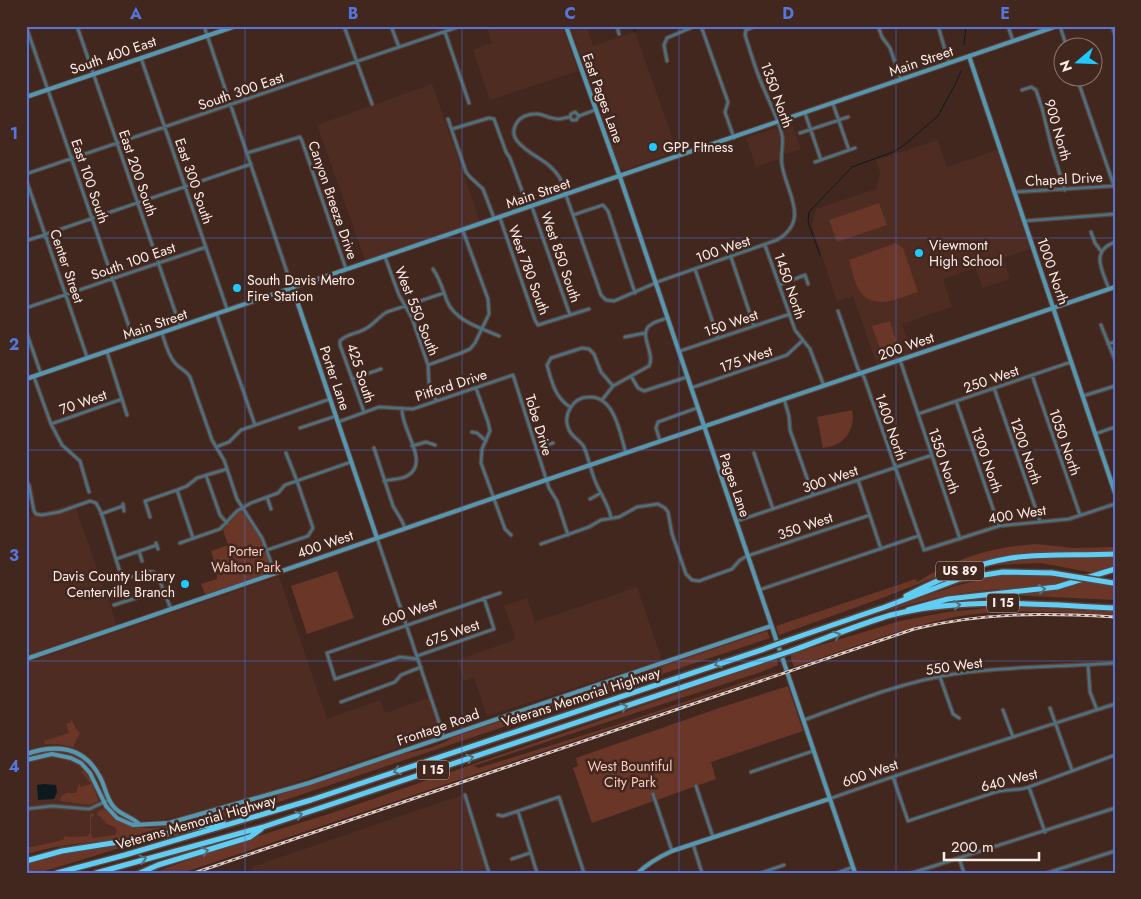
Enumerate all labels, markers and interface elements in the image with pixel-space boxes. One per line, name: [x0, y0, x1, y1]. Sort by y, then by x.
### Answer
text: A: [129, 2, 142, 25]
text: B: [348, 2, 358, 25]
text: C: [564, 2, 576, 25]
text: D: [782, 2, 794, 25]
text: E: [1000, 2, 1010, 25]
street label: South 400 East: [67, 31, 159, 79]
north arrow: [1054, 38, 1104, 88]
street label: Main Street: [886, 40, 956, 81]
street label: East Pages Lane: [577, 50, 629, 146]
text: N: [1054, 58, 1077, 75]
street label: 1350 North: [756, 59, 798, 131]
street label: South 300 East: [195, 67, 287, 115]
street label: 900 North: [1040, 97, 1076, 163]
text: 1: [10, 122, 18, 145]
street label: East 200 South: [114, 127, 162, 219]
street label: East 300 South: [170, 135, 218, 227]
street label: East 100 South: [66, 136, 114, 226]
place label: GPP FItness: [663, 137, 733, 157]
street label: Canyon Breeze Drive: [303, 138, 363, 262]
marker: GPP FItness: [647, 141, 659, 153]
street label: Chapel Drive: [1025, 167, 1103, 191]
street label: Main Street: [503, 172, 573, 213]
street label: West 850 South: [536, 209, 586, 305]
street label: West 780 South: [504, 222, 554, 318]
street label: Center Street: [45, 226, 89, 306]
street label: 100 West: [693, 230, 753, 268]
place label: Viewmont High School: [929, 235, 1002, 271]
street label: 1000 North: [1032, 235, 1074, 307]
street label: South 100 East: [88, 237, 179, 285]
marker: Viewmont High School: [913, 247, 925, 259]
street label: 1450 North: [769, 250, 811, 322]
street label: West 550 South: [390, 263, 444, 359]
place label: South Davis Metro Fire Station: [247, 270, 355, 306]
marker: South Davis Metro Fire Station: [231, 282, 243, 294]
street label: Main Street: [120, 303, 190, 344]
street label: 150 West: [701, 304, 761, 342]
street label: 200 West: [875, 327, 937, 365]
text: 2: [9, 333, 19, 356]
street label: 175 West: [717, 340, 776, 377]
street label: 425 South: [342, 341, 380, 405]
street label: Porter Lane: [315, 343, 355, 413]
street label: 250 West: [961, 360, 1022, 398]
street label: Pitford Drive: [413, 364, 489, 406]
street label: 70 West: [57, 384, 110, 419]
street label: 1400 North: [870, 391, 912, 463]
street label: Tobe Drive: [520, 392, 558, 458]
street label: 1050 North: [1044, 406, 1086, 478]
street label: 1200 North: [1005, 415, 1047, 487]
street label: 1300 North: [966, 424, 1008, 496]
street label: 1350 North: [923, 425, 965, 497]
street label: Pages Lane: [715, 450, 755, 520]
street label: 300 West: [800, 460, 861, 498]
street label: 400 West: [987, 499, 1048, 528]
street label: 350 West: [775, 507, 836, 545]
street label: 400 West: [294, 525, 356, 563]
park label: Porter Walton Park: [211, 541, 282, 577]
text: 3: [9, 544, 19, 567]
road number: US 89: [936, 562, 984, 580]
place label: Davis County Library Centerville Branch: [53, 566, 176, 602]
marker: Davis County Library Centerville Branch: [179, 578, 191, 590]
one-way arrow: [1039, 584, 1047, 595]
street label: 600 West: [378, 593, 440, 631]
road number: I 15: [987, 594, 1019, 612]
one-way arrow: [953, 600, 961, 611]
street label: 675 West: [422, 614, 483, 652]
one-way arrow: [832, 631, 840, 641]
street label: 550 West: [924, 652, 984, 680]
one-way arrow: [714, 658, 722, 668]
street label: Veterans Memorial Highway: [499, 662, 664, 732]
one-way arrow: [620, 703, 628, 713]
street label: Frontage Road: [394, 704, 482, 750]
one-way arrow: [465, 753, 474, 763]
street label: 600 West: [839, 754, 901, 792]
text: 4: [8, 755, 20, 778]
park label: West Bountiful City Park: [588, 756, 672, 792]
road number: I 15: [417, 760, 449, 780]
street label: 640 West: [979, 763, 1040, 797]
one-way arrow: [394, 765, 402, 775]
street label: Veterans Memorial Highway: [114, 789, 279, 854]
one-way arrow: [295, 810, 303, 820]
scale bar: [944, 829, 1038, 861]
text: 200 m: [951, 836, 994, 858]
one-way arrow: [200, 846, 208, 856]
one-way arrow: [139, 855, 147, 865]

